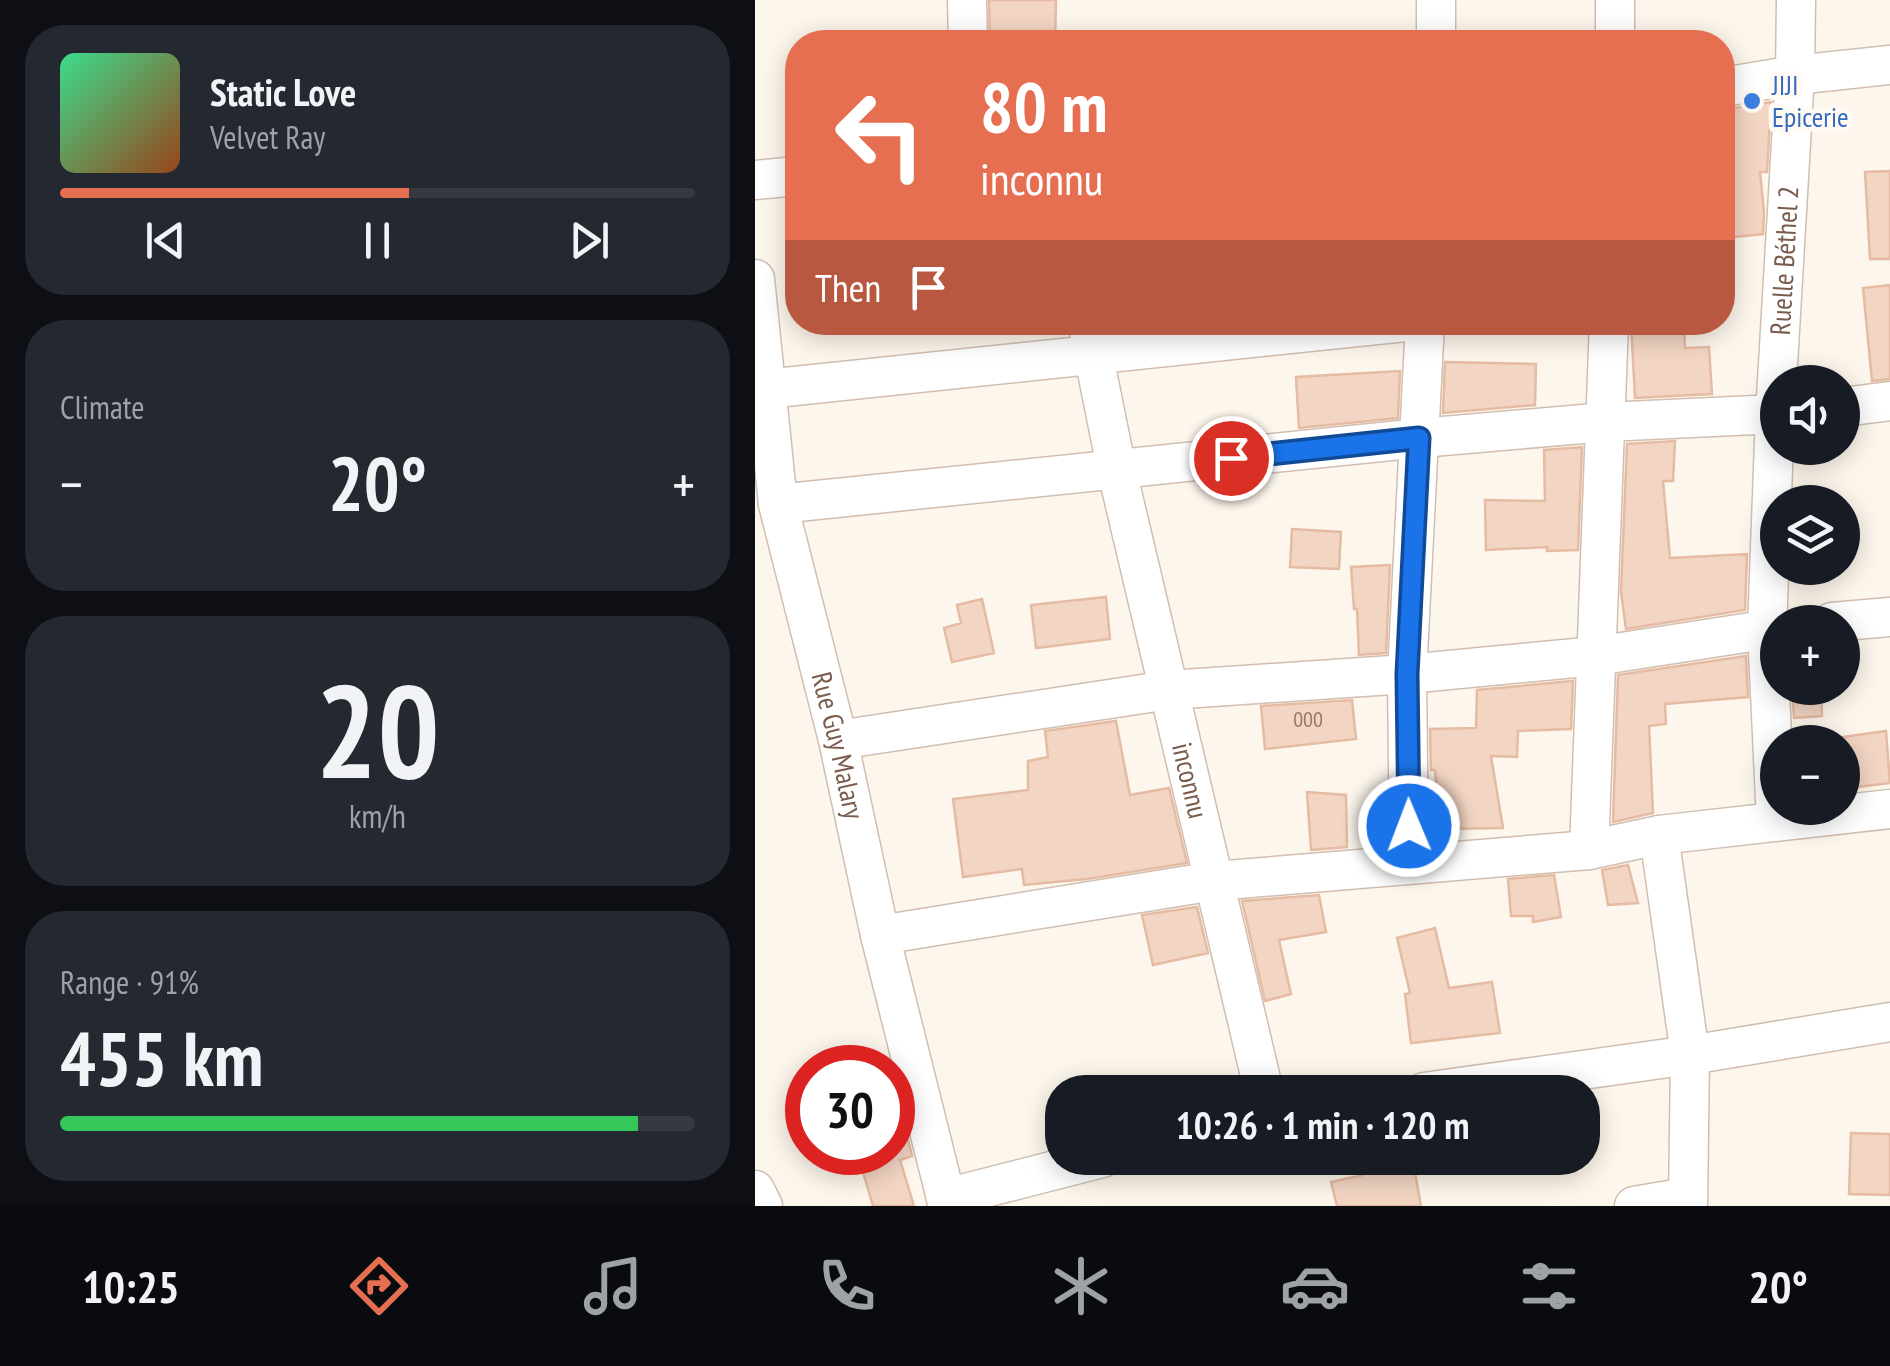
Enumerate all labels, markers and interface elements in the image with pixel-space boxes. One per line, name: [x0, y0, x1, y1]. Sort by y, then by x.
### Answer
text: 80 m: [980, 61, 1108, 151]
place label: JIJI Epicerie: [1771, 66, 1849, 135]
text: Static Love: [210, 67, 356, 116]
icon: left: [815, 70, 945, 200]
marker: JIJI Epicerie: [1741, 90, 1763, 112]
text: Velvet Ray: [210, 116, 325, 158]
text: inconnu: [980, 149, 1103, 207]
street label: Ruelle Béthel 2: [1761, 185, 1806, 336]
icon: previous: [138, 213, 193, 268]
icon: pause: [350, 213, 405, 268]
icon: next: [562, 213, 617, 268]
icon: arrive: [901, 260, 956, 315]
text: Then: [815, 263, 881, 312]
map controls: [1760, 365, 1860, 825]
button: sound: [1760, 365, 1860, 465]
text: Climate: [60, 386, 144, 428]
pin: [1189, 416, 1274, 501]
icon: arrive: [1204, 431, 1259, 486]
text: 20°: [328, 435, 427, 532]
text: −: [60, 448, 83, 519]
text: +: [672, 448, 695, 519]
button: layers: [1760, 485, 1860, 585]
button: +: [1760, 605, 1860, 705]
text: 20: [315, 646, 440, 814]
street label: Rue Guy Malary: [803, 668, 874, 823]
house number: 000: [1293, 705, 1323, 733]
button: −: [1760, 725, 1860, 825]
street label: inconnu: [1164, 739, 1218, 822]
position arrow: [1357, 774, 1461, 878]
text: km/h: [349, 795, 406, 837]
text: Range · 91%: [60, 961, 199, 1003]
text: 455 km: [60, 1010, 264, 1107]
speed limit sign: 30: [785, 1045, 915, 1175]
text: 10:26 · 1 min · 120 m: [1176, 1100, 1469, 1149]
icon: directions: [344, 1251, 414, 1321]
icon: music: [578, 1251, 648, 1321]
icon: phone: [812, 1251, 882, 1321]
icon: climate: [1046, 1251, 1116, 1321]
icon: car: [1280, 1251, 1350, 1321]
icon: filters: [1514, 1251, 1584, 1321]
text: 10:25: [82, 1257, 179, 1315]
text: 20°: [1749, 1257, 1808, 1315]

